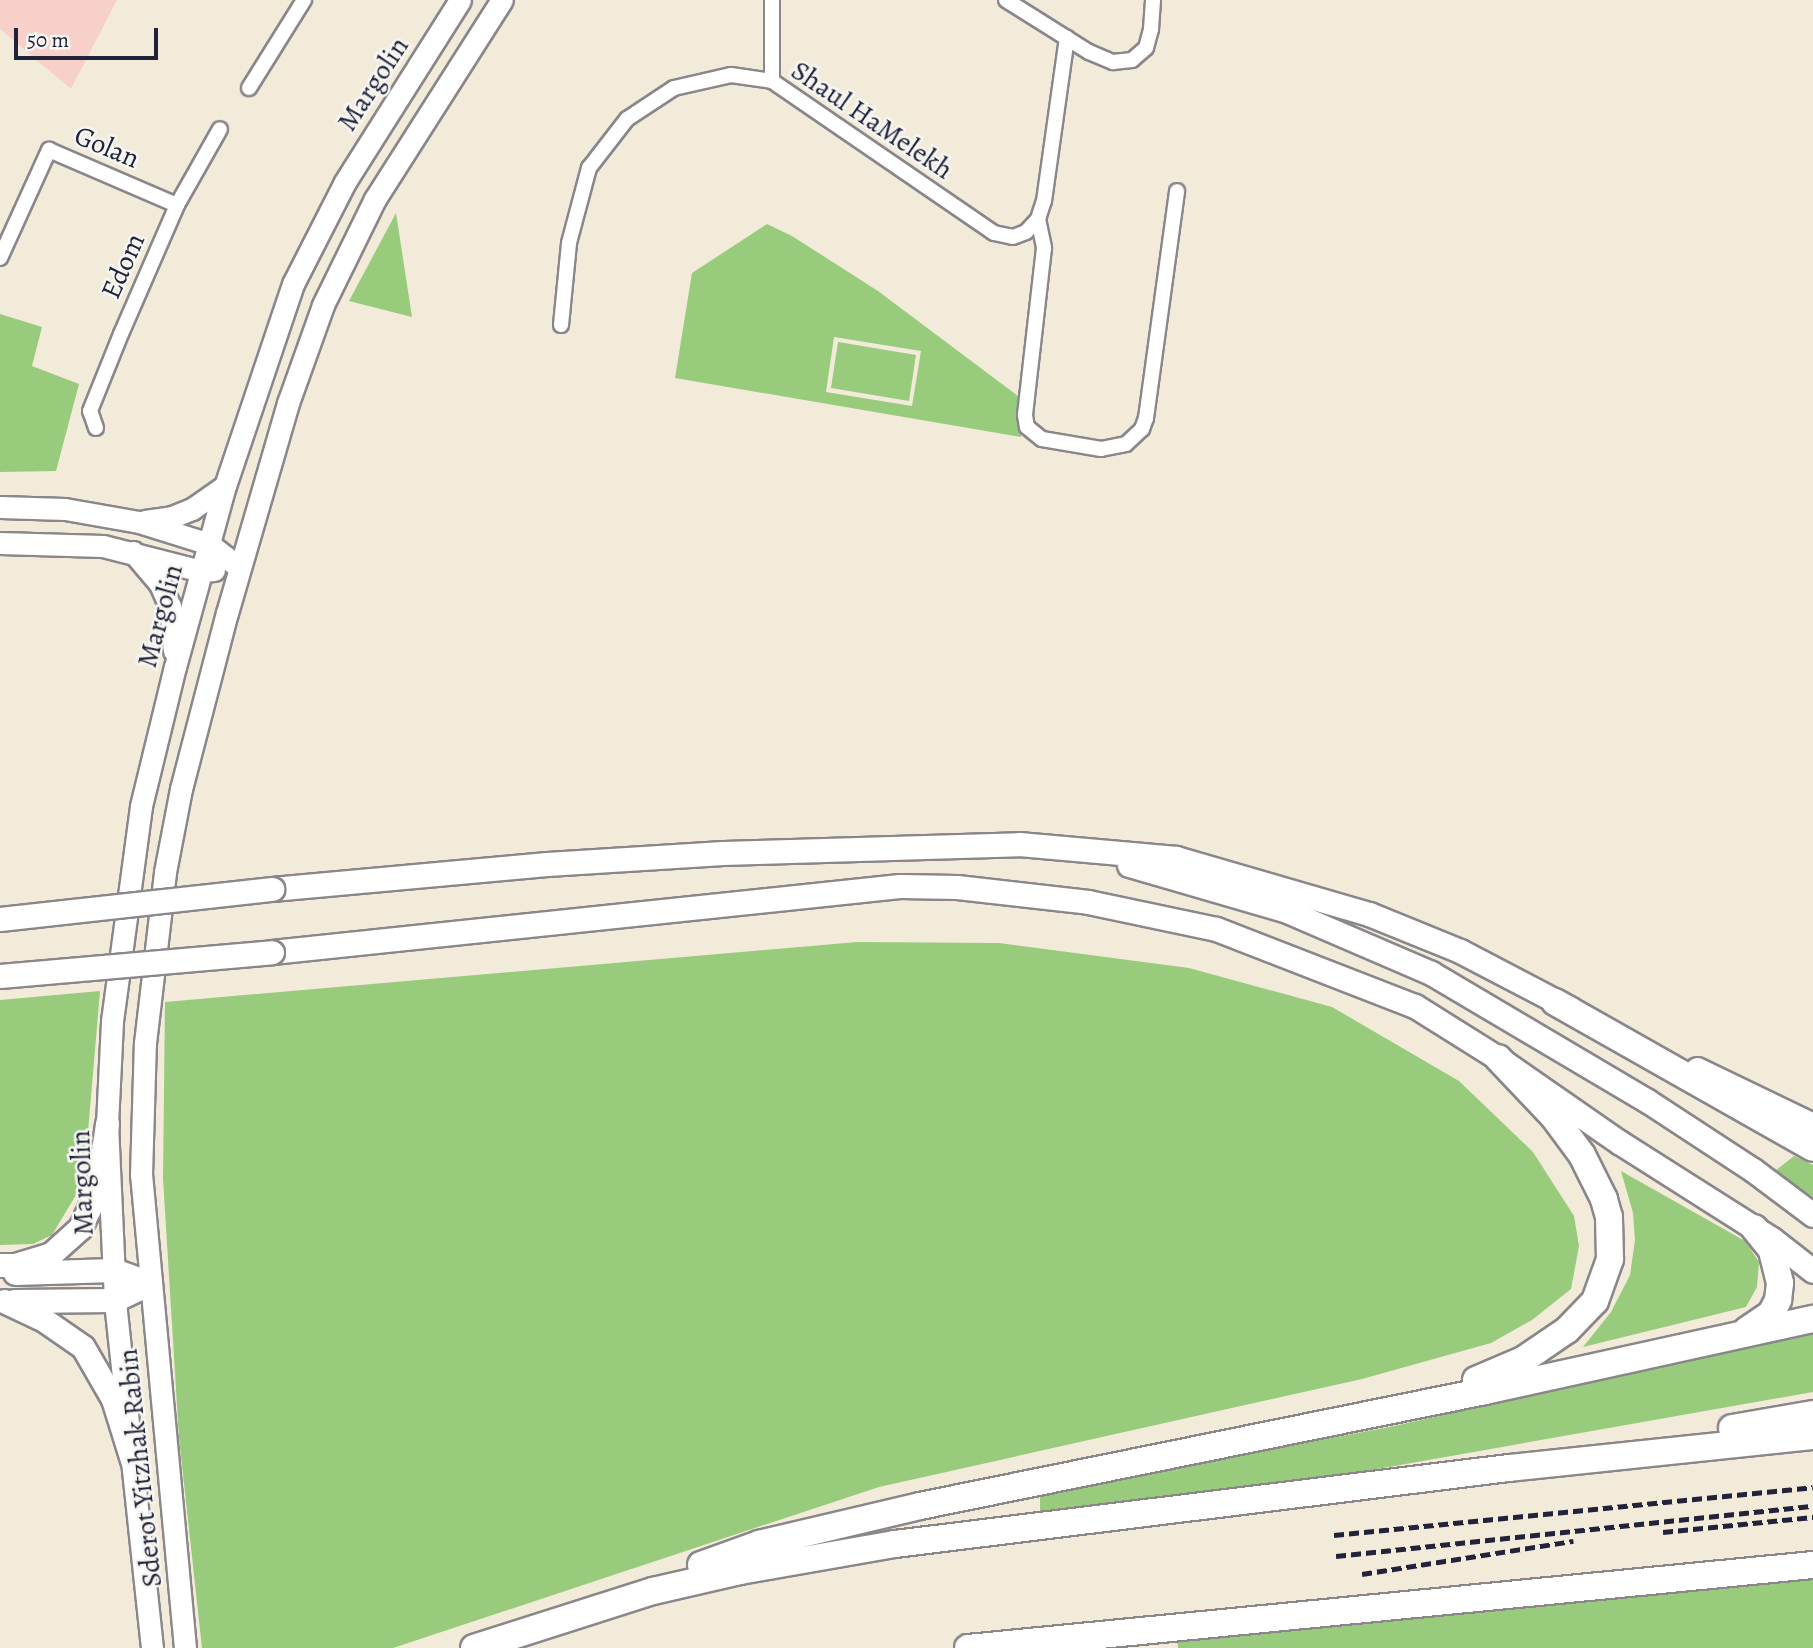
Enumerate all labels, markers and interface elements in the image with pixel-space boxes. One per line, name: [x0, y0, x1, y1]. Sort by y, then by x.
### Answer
scale bar: [18, 14, 161, 58]
text: 50 m: [27, 26, 69, 54]
street label: Margolin: [330, 31, 416, 137]
street label: Shaul HaMelekh: [785, 54, 959, 186]
street label: Golan: [69, 118, 145, 176]
street label: Edom: [94, 228, 152, 304]
street label: Margolin: [130, 561, 190, 671]
street label: Margolin: [63, 1130, 101, 1236]
street label: Sderot Yitzhak Rabin: [111, 1347, 169, 1589]

